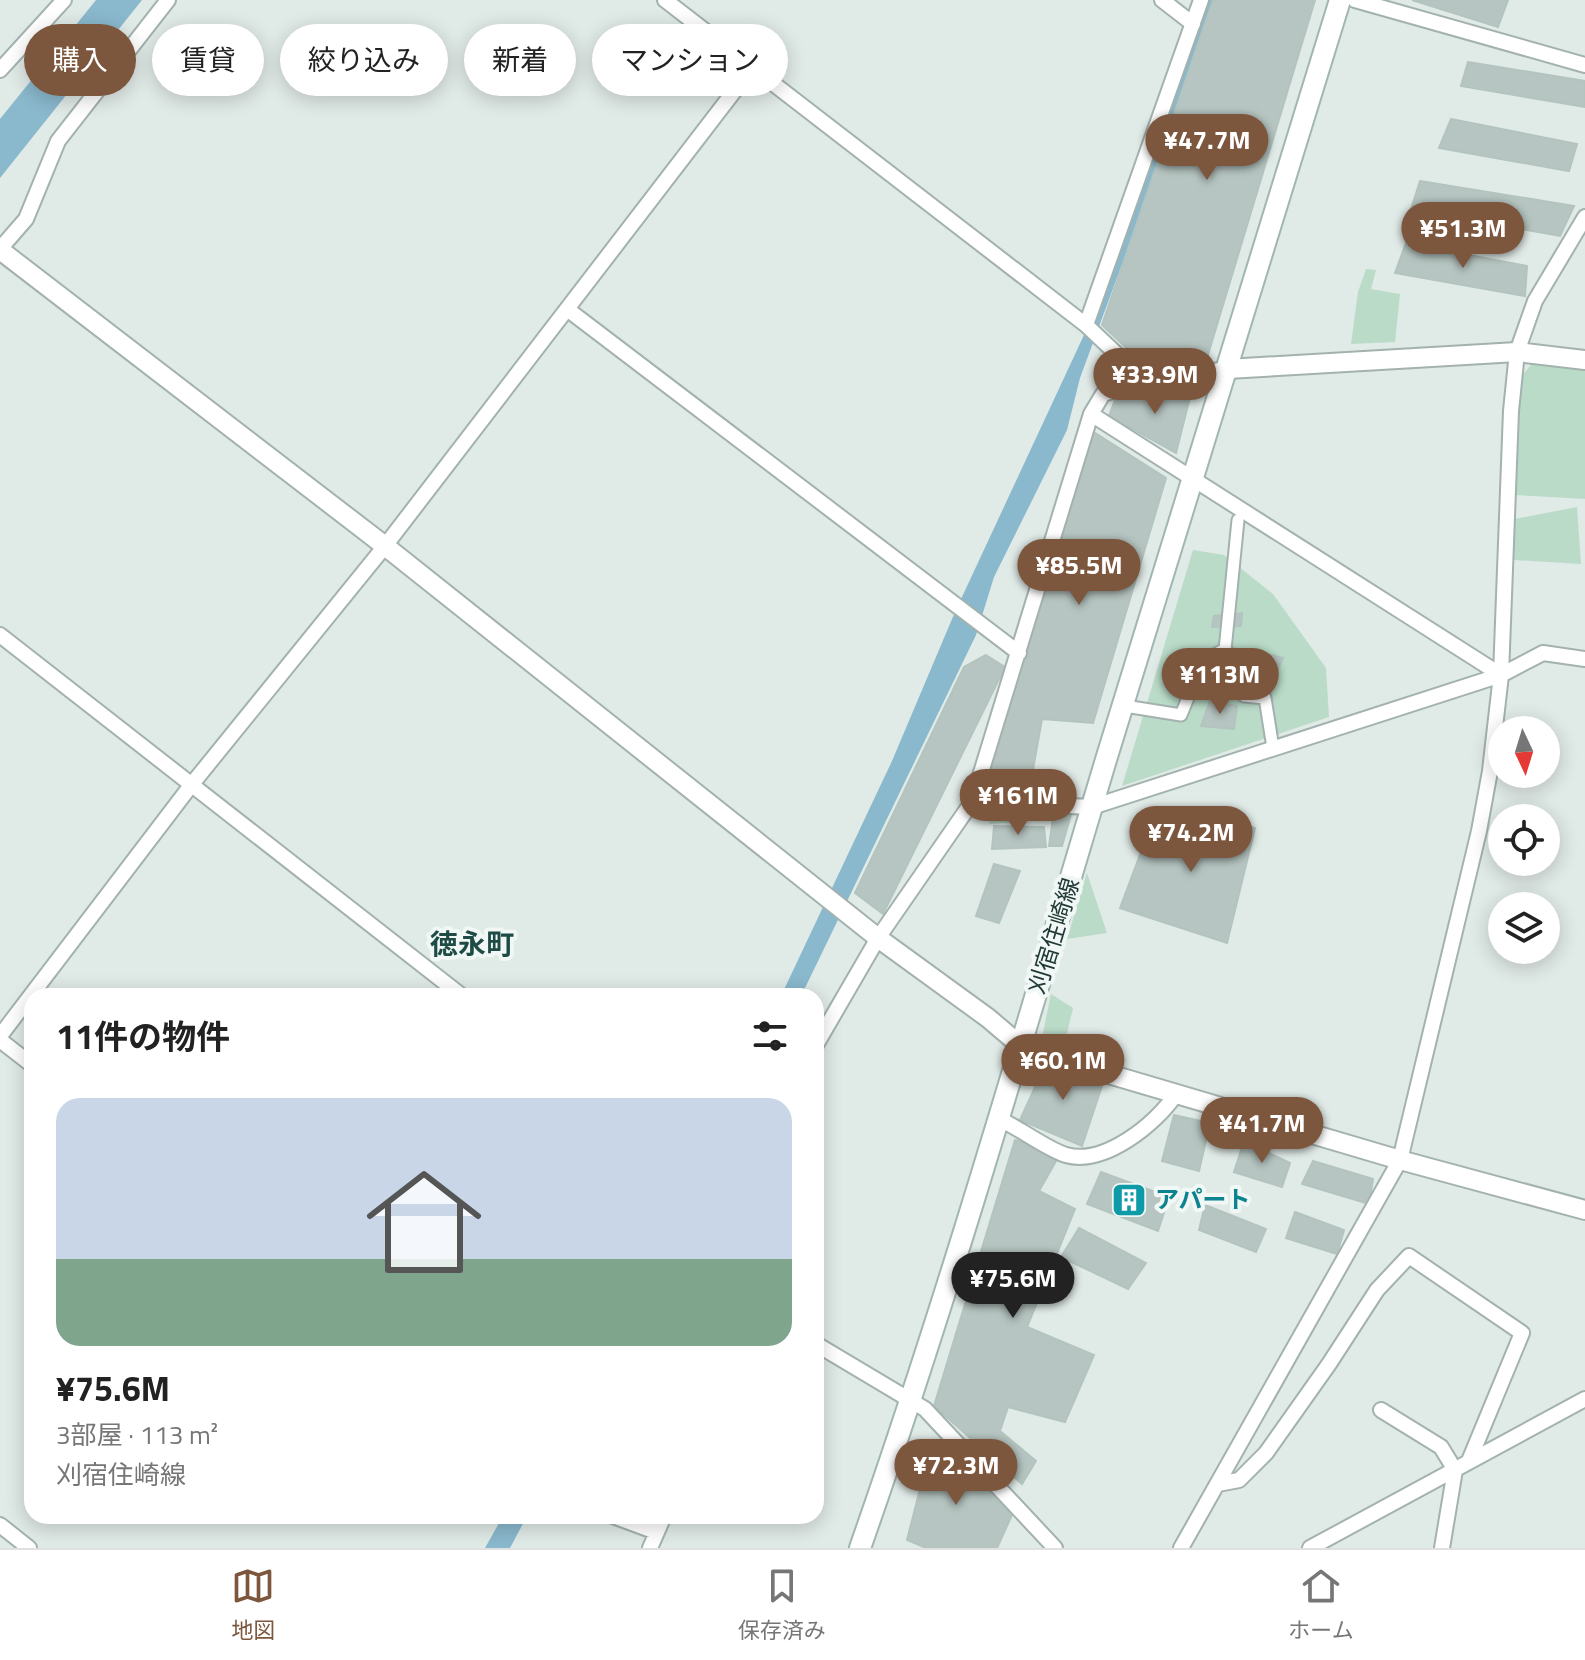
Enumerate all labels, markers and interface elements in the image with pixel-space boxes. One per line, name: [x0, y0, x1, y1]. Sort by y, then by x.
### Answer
chip: 購入: [24, 24, 136, 96]
chip: 賃貸: [152, 24, 264, 96]
chip: 絞り込み: [280, 24, 448, 96]
chip: 新着: [464, 24, 576, 96]
chip: マンション: [592, 24, 788, 96]
pin: ¥47.7M: [1142, 114, 1272, 182]
text: ¥47.7M: [1163, 120, 1251, 159]
pin: ¥51.3M: [1398, 202, 1528, 270]
text: ¥51.3M: [1419, 208, 1507, 247]
pin: ¥33.9M: [1090, 348, 1220, 416]
text: ¥33.9M: [1111, 354, 1199, 393]
pin: ¥85.5M: [1014, 539, 1144, 607]
text: ¥85.5M: [1035, 545, 1123, 584]
pin: ¥113M: [1164, 648, 1276, 716]
text: ¥113M: [1180, 654, 1260, 693]
north arrow: [1488, 716, 1560, 788]
map controls: [1488, 716, 1560, 964]
pin: ¥161M: [962, 769, 1074, 837]
text: ¥161M: [978, 775, 1058, 814]
button: locate: [1488, 804, 1560, 876]
pin: ¥74.2M: [1126, 806, 1256, 874]
text: ¥74.2M: [1147, 812, 1235, 851]
street label: 刈宿住崎線: [1018, 873, 1088, 998]
button: layers: [1488, 892, 1560, 964]
district label: 徳永町: [430, 922, 514, 965]
text: 11件の物件: [56, 1010, 230, 1062]
icon: filters: [748, 1014, 792, 1058]
pin: ¥60.1M: [998, 1034, 1128, 1102]
text: ¥60.1M: [1019, 1040, 1107, 1079]
pin: ¥41.7M: [1197, 1097, 1327, 1165]
text: ¥41.7M: [1218, 1103, 1306, 1142]
icon: home: [352, 1150, 496, 1294]
building icon: アパート: [1110, 1181, 1148, 1219]
place label: アパート: [1155, 1181, 1251, 1217]
pin: ¥75.6M: [948, 1252, 1078, 1320]
text: ¥75.6M: [969, 1258, 1057, 1297]
text: ¥75.6M: [56, 1362, 170, 1414]
text: 3部屋 · 113 m²: [56, 1415, 218, 1454]
pin: ¥72.3M: [891, 1439, 1021, 1507]
text: ¥72.3M: [912, 1445, 1000, 1484]
text: 刈宿住崎線: [56, 1455, 186, 1494]
tab: 地図: [231, 1564, 275, 1647]
tab: 保存済み: [738, 1564, 826, 1647]
tab: ホーム: [1288, 1564, 1354, 1647]

